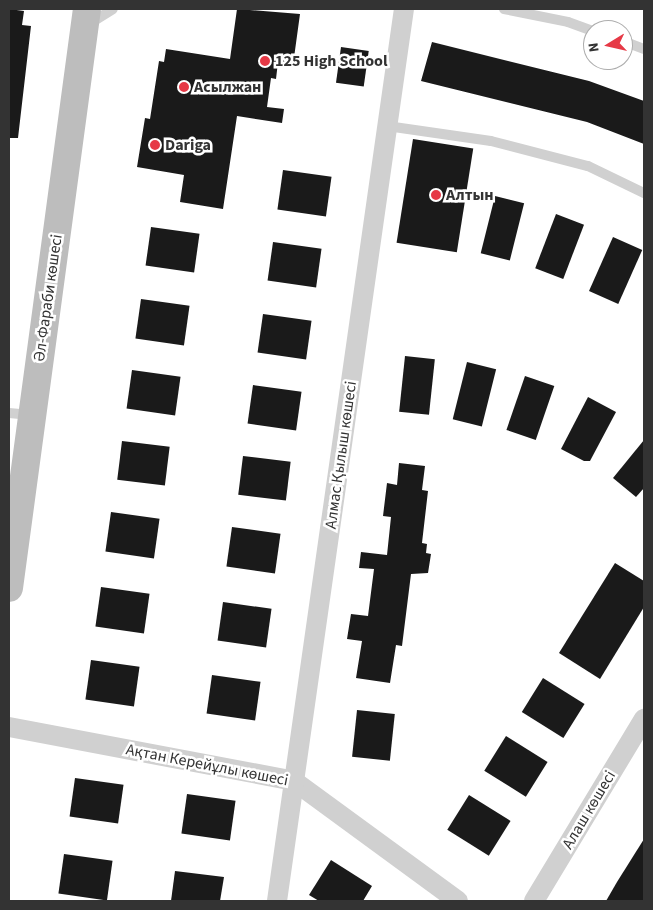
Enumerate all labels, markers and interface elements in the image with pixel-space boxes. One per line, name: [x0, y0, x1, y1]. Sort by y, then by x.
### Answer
north arrow: [583, 20, 633, 70]
text: N: [584, 41, 605, 53]
place label: 125 High School: [275, 51, 387, 71]
marker: 125 High School: [259, 55, 271, 67]
place label: Асылжан: [194, 77, 261, 97]
marker: Асылжан: [178, 81, 190, 93]
place label: Dariga: [165, 135, 211, 155]
marker: Dariga: [149, 139, 161, 151]
place label: Алтын: [446, 185, 494, 205]
marker: Алтын: [430, 189, 442, 201]
street label: Әл-Фараби көшесі: [30, 233, 66, 363]
street label: Алмас Қылыш көшесі: [321, 380, 361, 530]
street label: Ақтан Керейұлы көшесі: [124, 740, 290, 790]
street label: Алаш көшесі: [558, 767, 620, 853]

